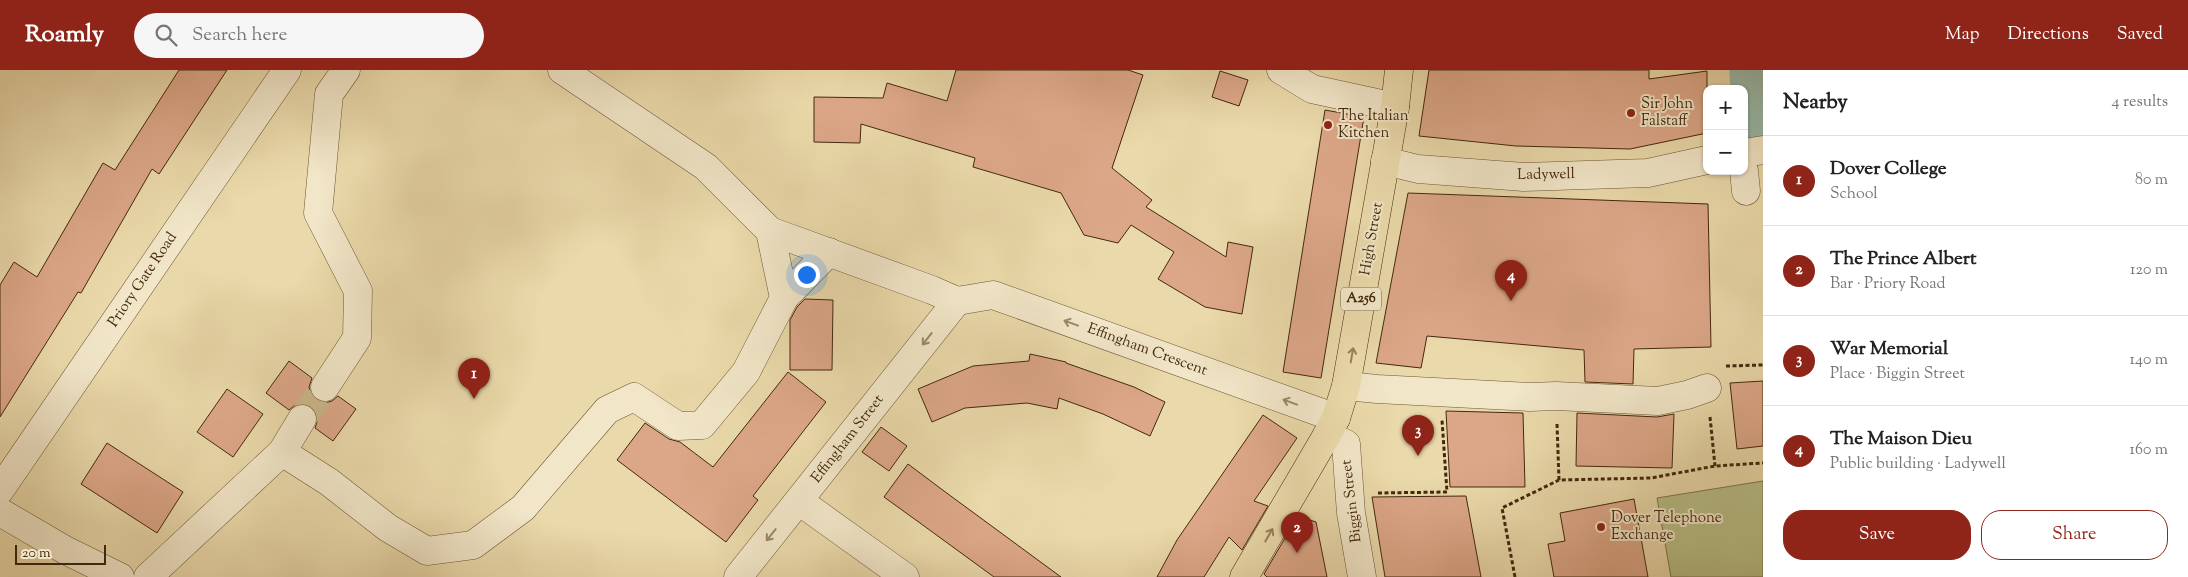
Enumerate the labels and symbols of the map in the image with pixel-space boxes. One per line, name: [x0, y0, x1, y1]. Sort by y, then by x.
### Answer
place label: Sir John Falstaff: [1641, 94, 1693, 132]
place label: The Italian Kitchen: [1338, 106, 1409, 144]
marker: Sir John Falstaff: [1625, 107, 1637, 119]
marker: The Italian Kitchen: [1322, 119, 1334, 131]
street label: Ladywell: [1517, 164, 1575, 186]
street label: High Street: [1355, 201, 1389, 277]
street label: Priory Gate Road: [103, 228, 183, 332]
pin: 4: [1495, 260, 1527, 301]
your location: [794, 262, 820, 288]
road number: A256: [1341, 288, 1381, 310]
one-way arrow: [1064, 318, 1080, 327]
street label: Effingham Crescent: [1084, 319, 1210, 381]
one-way arrow: [921, 332, 932, 345]
one-way arrow: [1347, 348, 1357, 364]
pin: 1: [458, 358, 490, 399]
street label: Effingham Street: [807, 390, 889, 488]
one-way arrow: [1283, 397, 1299, 406]
pin: 3: [1402, 415, 1434, 456]
street label: Biggin Street: [1337, 458, 1367, 544]
place label: Dover Telephone Exchange: [1611, 508, 1722, 546]
pin: 2: [1281, 512, 1313, 553]
marker: Dover Telephone Exchange: [1595, 521, 1607, 533]
one-way arrow: [766, 528, 777, 541]
one-way arrow: [1264, 528, 1274, 543]
scale bar: [15, 542, 106, 565]

